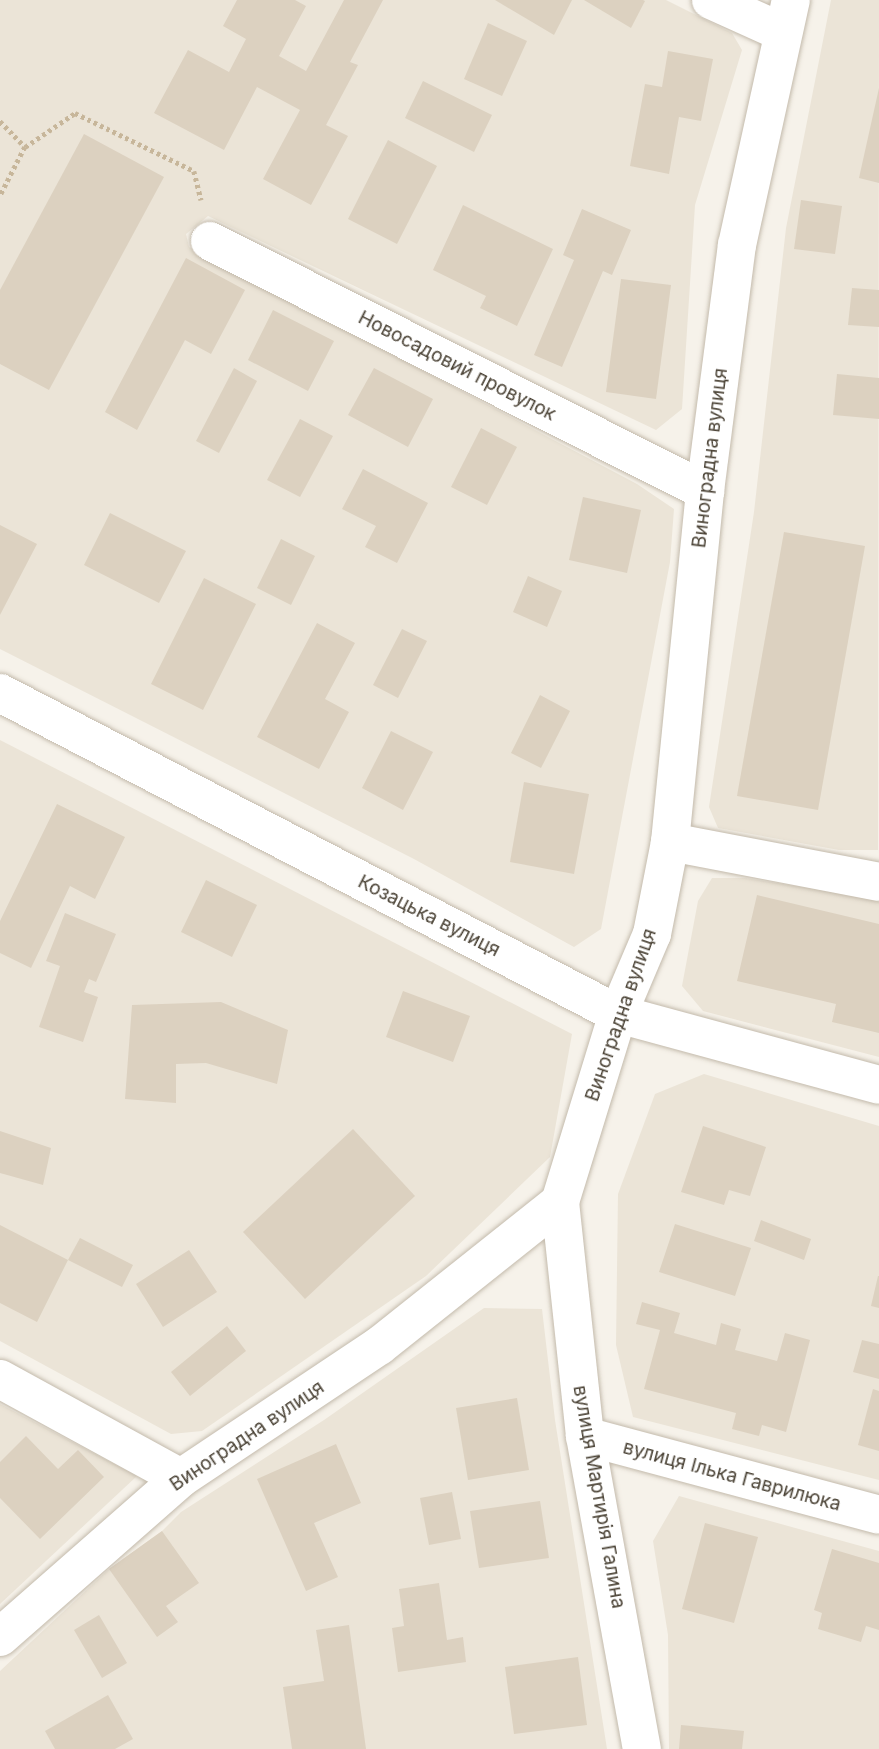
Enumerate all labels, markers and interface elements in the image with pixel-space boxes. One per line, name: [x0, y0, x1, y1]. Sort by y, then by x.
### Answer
street label: Новосадовий провулок: [354, 306, 560, 426]
street label: Виноградна вулиця: [688, 367, 732, 549]
street label: Козацька вулиця: [354, 870, 504, 962]
street label: Виноградна вулиця: [581, 926, 661, 1104]
street label: Виноградна вулиця: [166, 1376, 328, 1496]
street label: вулиця Мартирія Галина: [568, 1384, 630, 1610]
street label: вулиця Ілька Гаврилюка: [621, 1436, 843, 1516]

